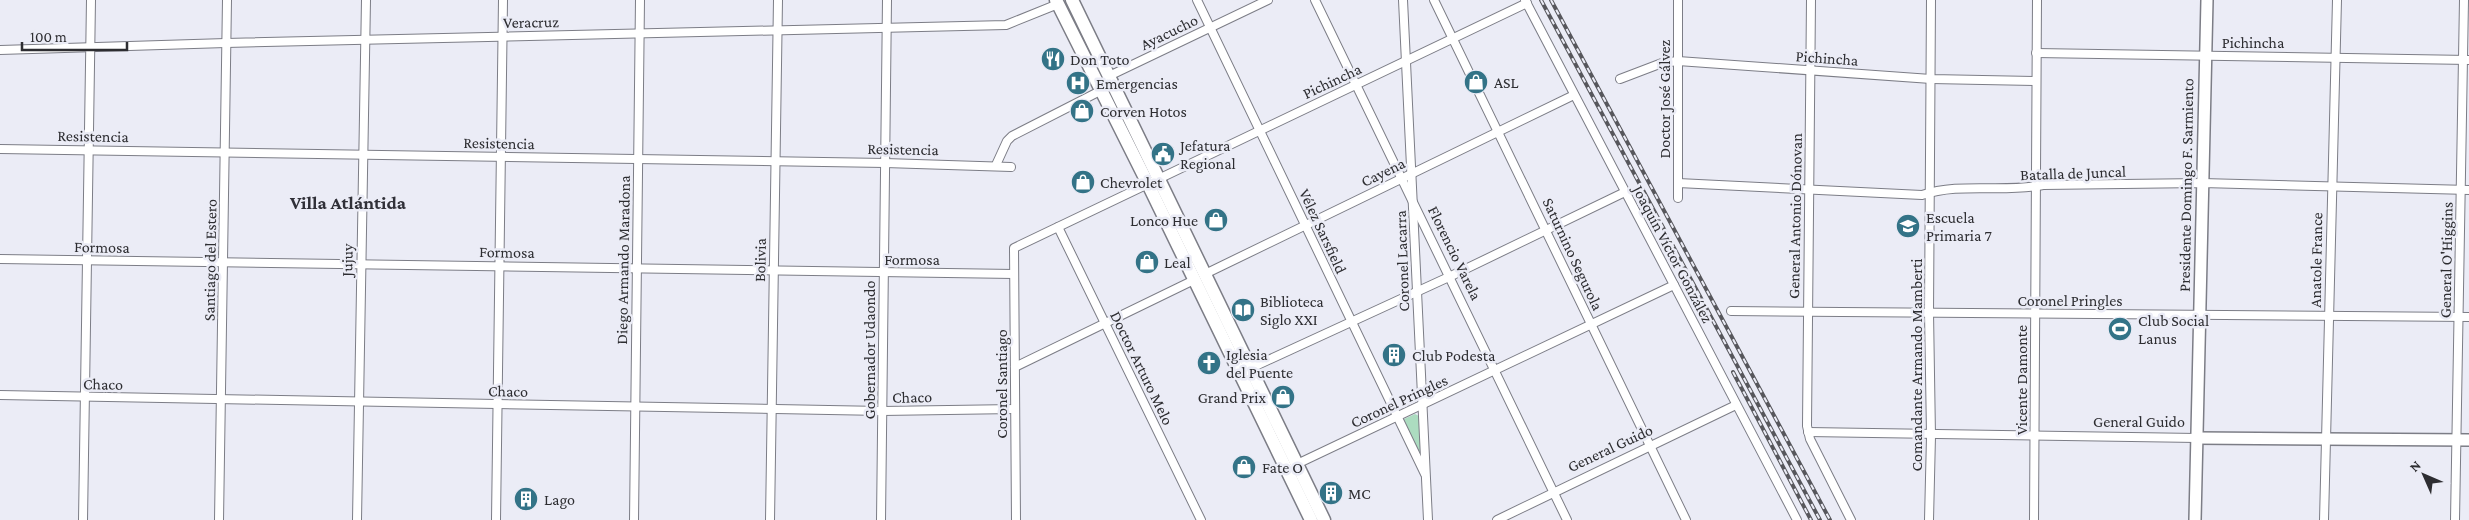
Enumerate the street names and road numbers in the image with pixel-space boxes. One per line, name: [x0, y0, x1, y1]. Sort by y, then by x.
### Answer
street label: Ayacucho: [1138, 11, 1201, 54]
street label: Veracruz: [503, 13, 559, 31]
street label: Pichincha: [2222, 34, 2285, 51]
street label: Doctor José Gálvez: [1656, 39, 1674, 158]
street label: Pichincha: [1795, 47, 1859, 69]
street label: Pichincha: [1300, 60, 1365, 102]
street label: Presidente Domingo F. Sarmiento: [2176, 78, 2197, 292]
street label: Resistencia: [57, 127, 129, 145]
street label: General Antonio Dónovan: [1785, 133, 1805, 299]
street label: Resistencia: [463, 134, 535, 152]
street label: Resistencia: [867, 140, 939, 158]
street label: Cayena: [1358, 154, 1409, 191]
street label: Batalla de Juncal: [2020, 163, 2126, 184]
street label: Diego Armando Maradona: [613, 175, 634, 345]
street label: Joaquín Víctor González: [1628, 181, 1717, 326]
street label: Vélez Sarsfield: [1296, 186, 1350, 277]
street label: Saturnino Segurola: [1539, 195, 1607, 314]
street label: Santiago del Estero: [200, 199, 221, 321]
street label: General O'Higgins: [2436, 202, 2457, 318]
street label: Florencio Varela: [1425, 203, 1485, 303]
street label: Coronel Lacarra: [1392, 209, 1412, 312]
street label: Anatole France: [2307, 212, 2325, 308]
street label: Bolivia: [751, 237, 769, 282]
street label: Formosa: [74, 238, 131, 256]
street label: Jujuy: [338, 243, 357, 279]
street label: Formosa: [479, 243, 536, 261]
street label: Formosa: [884, 251, 940, 268]
street label: Comandante Armando Mamberti: [1908, 259, 1925, 471]
street label: Gobernador Udaondo: [861, 280, 878, 419]
street label: Coronel Pringles: [2017, 292, 2123, 310]
street label: Doctor Arturo Melo: [1107, 308, 1177, 428]
street label: Vicente Damonte: [2013, 325, 2030, 435]
street label: Coronel Santiago: [993, 329, 1011, 439]
street label: Coronel Pringles: [1348, 371, 1451, 432]
street label: Chaco: [83, 375, 123, 393]
street label: Chaco: [488, 382, 528, 400]
street label: Chaco: [892, 388, 932, 406]
street label: General Guido: [2093, 413, 2185, 430]
street label: General Guido: [1565, 421, 1655, 475]

